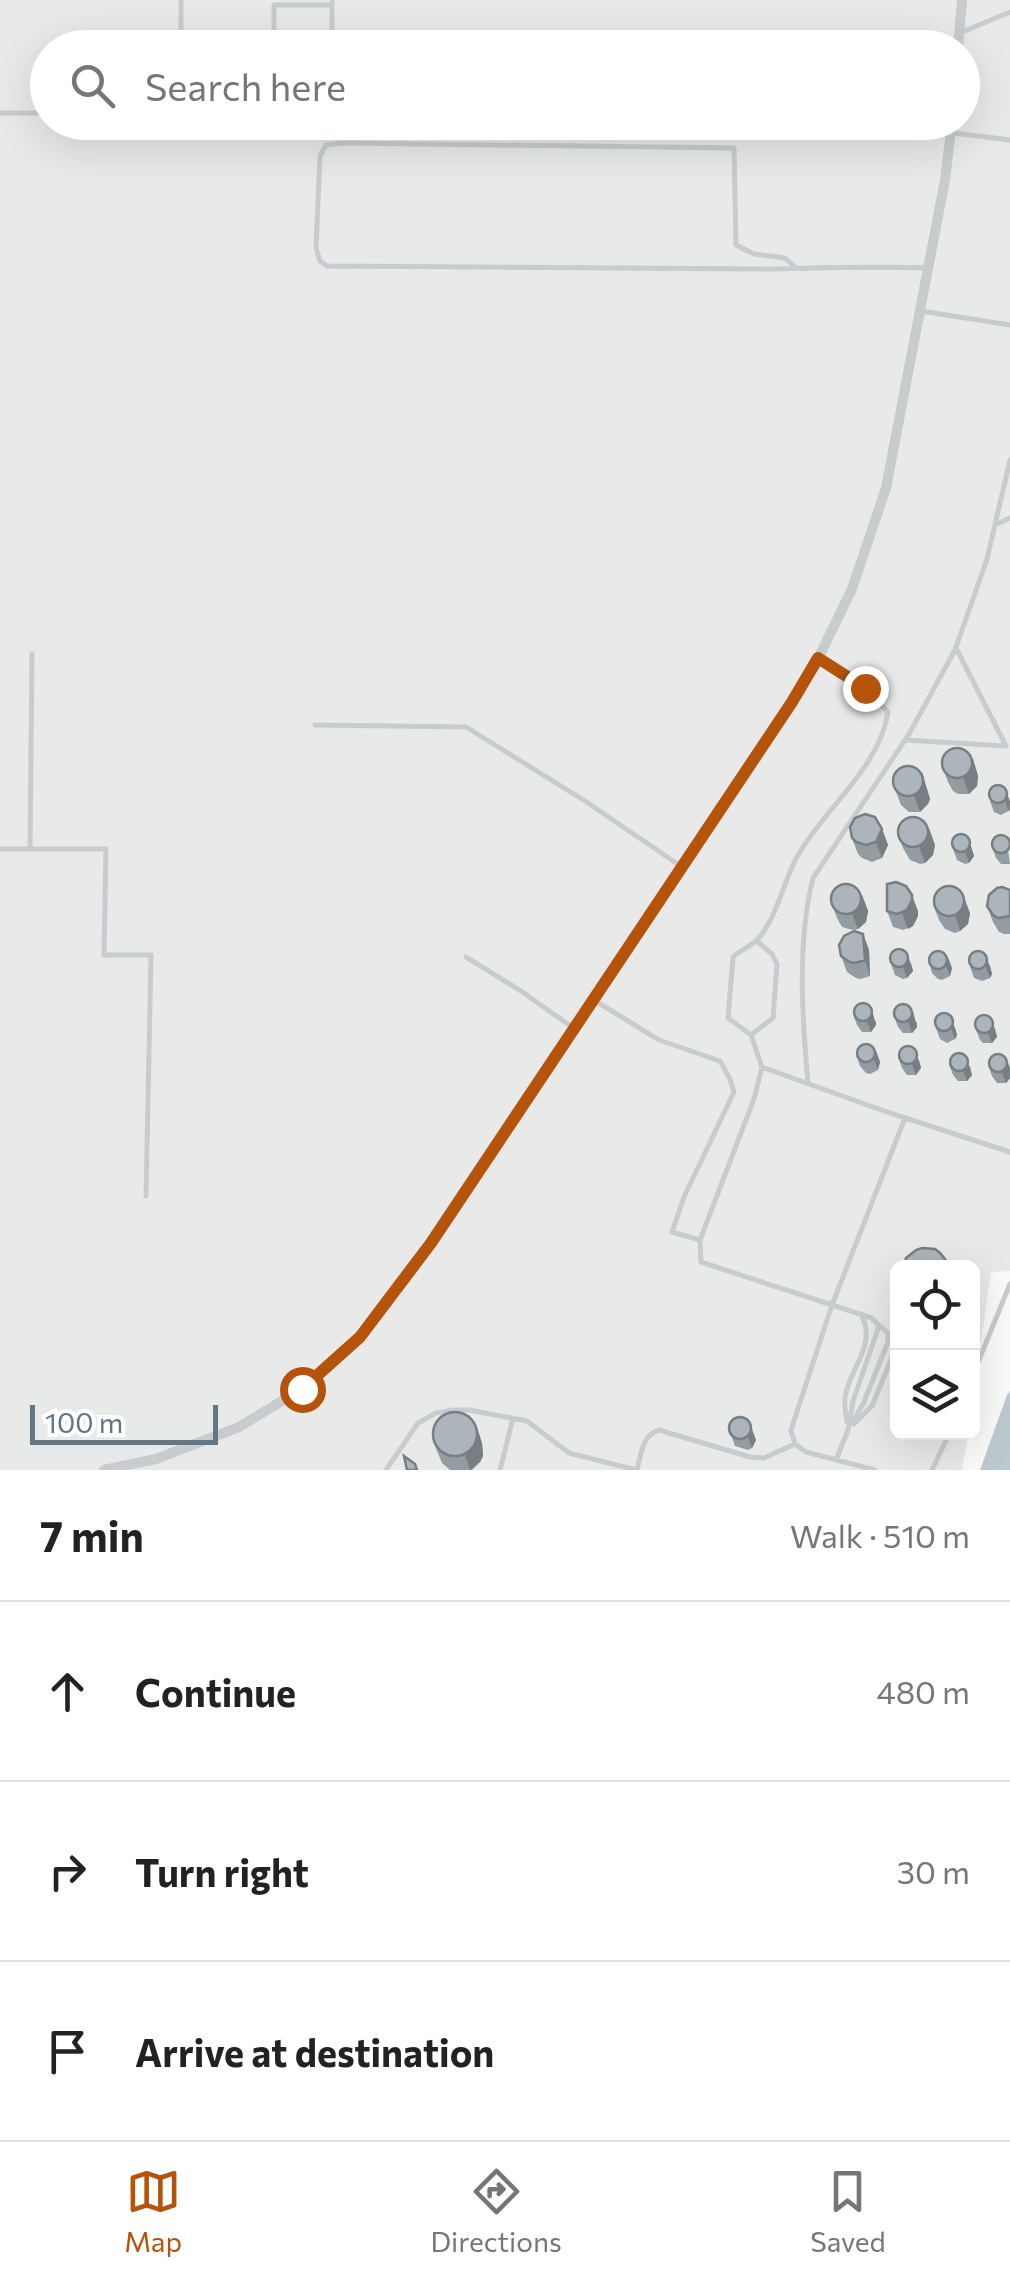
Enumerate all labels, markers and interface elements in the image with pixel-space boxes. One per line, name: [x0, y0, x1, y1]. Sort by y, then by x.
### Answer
search box: [30, 30, 980, 140]
icon: search: [65, 58, 120, 113]
text: Search here: [145, 62, 346, 109]
route end: [843, 666, 889, 712]
map controls: [890, 1260, 980, 1440]
button: locate: [890, 1260, 980, 1350]
button: layers: [890, 1350, 980, 1440]
route start: [280, 1367, 326, 1413]
scale bar: [30, 1400, 218, 1444]
text: 100 m: [45, 1405, 123, 1439]
text: 7 min: [40, 1509, 144, 1561]
text: Walk · 510 m: [790, 1515, 970, 1555]
icon: ahead: [40, 1664, 95, 1719]
text: Continue: [135, 1668, 296, 1715]
text: 480 m: [876, 1671, 970, 1711]
icon: right: [40, 1844, 95, 1899]
text: Turn right: [135, 1848, 309, 1895]
text: 30 m: [897, 1851, 970, 1891]
icon: arrive: [40, 2024, 95, 2079]
text: Arrive at destination: [135, 2028, 494, 2075]
tab: Map: [124, 2164, 182, 2258]
tab: Directions: [430, 2164, 562, 2258]
tab: Saved: [810, 2164, 886, 2258]

